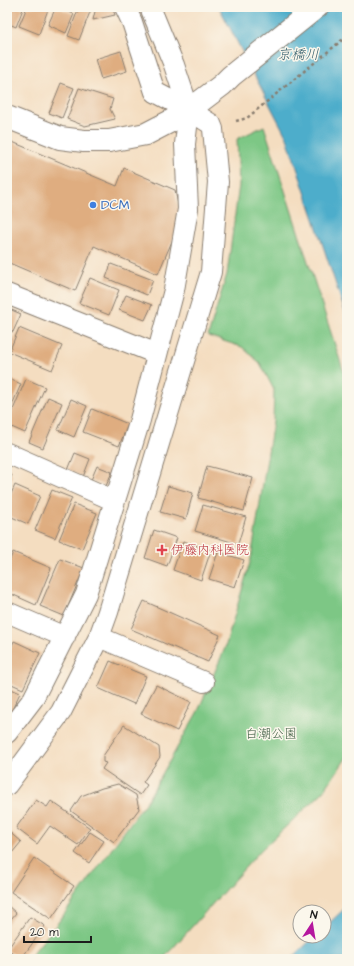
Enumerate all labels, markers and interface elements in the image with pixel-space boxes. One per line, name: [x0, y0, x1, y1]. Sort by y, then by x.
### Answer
water label: 京橋川: [277, 45, 319, 65]
place label: DCM: [101, 196, 130, 214]
marker: DCM: [88, 200, 98, 210]
place label: 伊藤内科医院: [171, 541, 249, 559]
marker: 伊藤内科医院: [156, 544, 168, 556]
park label: 白潮公園: [245, 725, 297, 743]
north arrow: [292, 904, 332, 944]
text: N: [309, 907, 319, 923]
scale bar: [24, 918, 91, 944]
text: 20 m: [30, 924, 59, 941]

